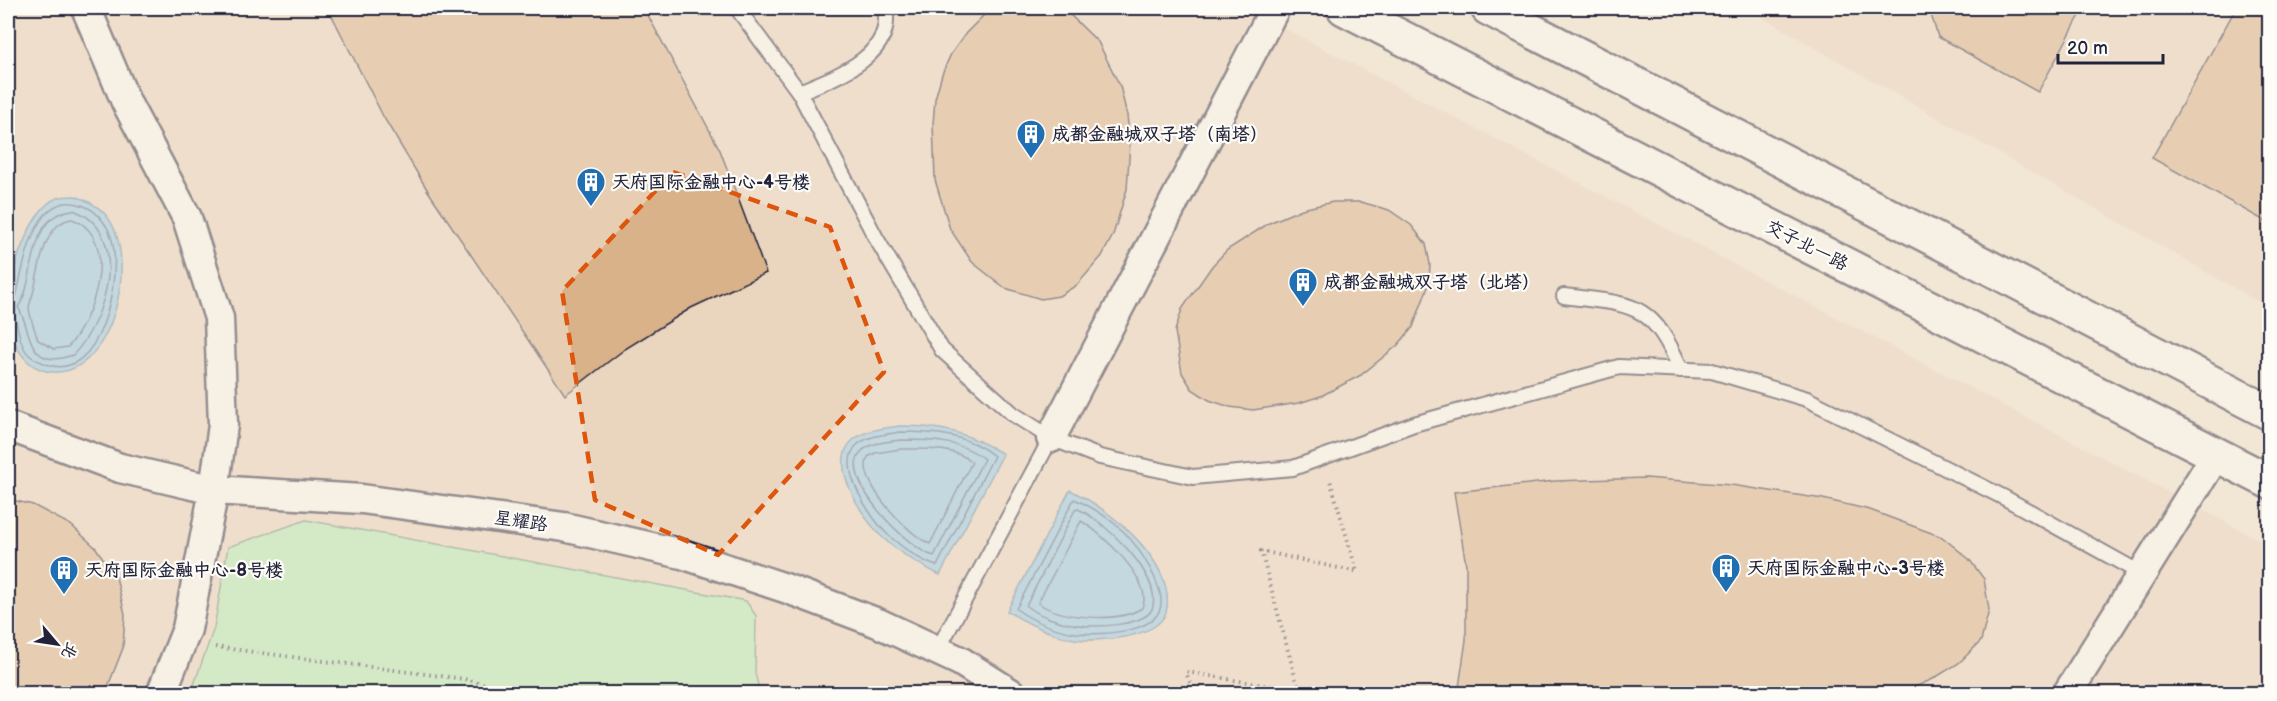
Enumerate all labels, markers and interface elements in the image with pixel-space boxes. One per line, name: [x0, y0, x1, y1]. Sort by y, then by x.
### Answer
scale bar: [2058, 27, 2163, 65]
text: 20 m: [2067, 38, 2108, 59]
building icon: 成都金融城双子塔（南塔）: [1015, 118, 1047, 160]
place label: 成都金融城双子塔（南塔）: [1052, 124, 1268, 145]
building icon: 天府国际金融中心-4号楼: [575, 166, 607, 208]
place label: 天府国际金融中心-4号楼: [612, 172, 810, 193]
street label: 交子北一路: [1762, 216, 1852, 275]
building icon: 成都金融城双子塔（北塔）: [1287, 266, 1319, 308]
place label: 成都金融城双子塔（北塔）: [1324, 272, 1540, 293]
street label: 星耀路: [493, 507, 549, 536]
building icon: 天府国际金融中心-3号楼: [1710, 552, 1742, 594]
building icon: 天府国际金融中心-8号楼: [48, 554, 80, 596]
place label: 天府国际金融中心-3号楼: [1747, 558, 1945, 579]
place label: 天府国际金融中心-8号楼: [85, 560, 283, 581]
north arrow: [27, 614, 87, 674]
text: 北: [57, 639, 81, 662]

